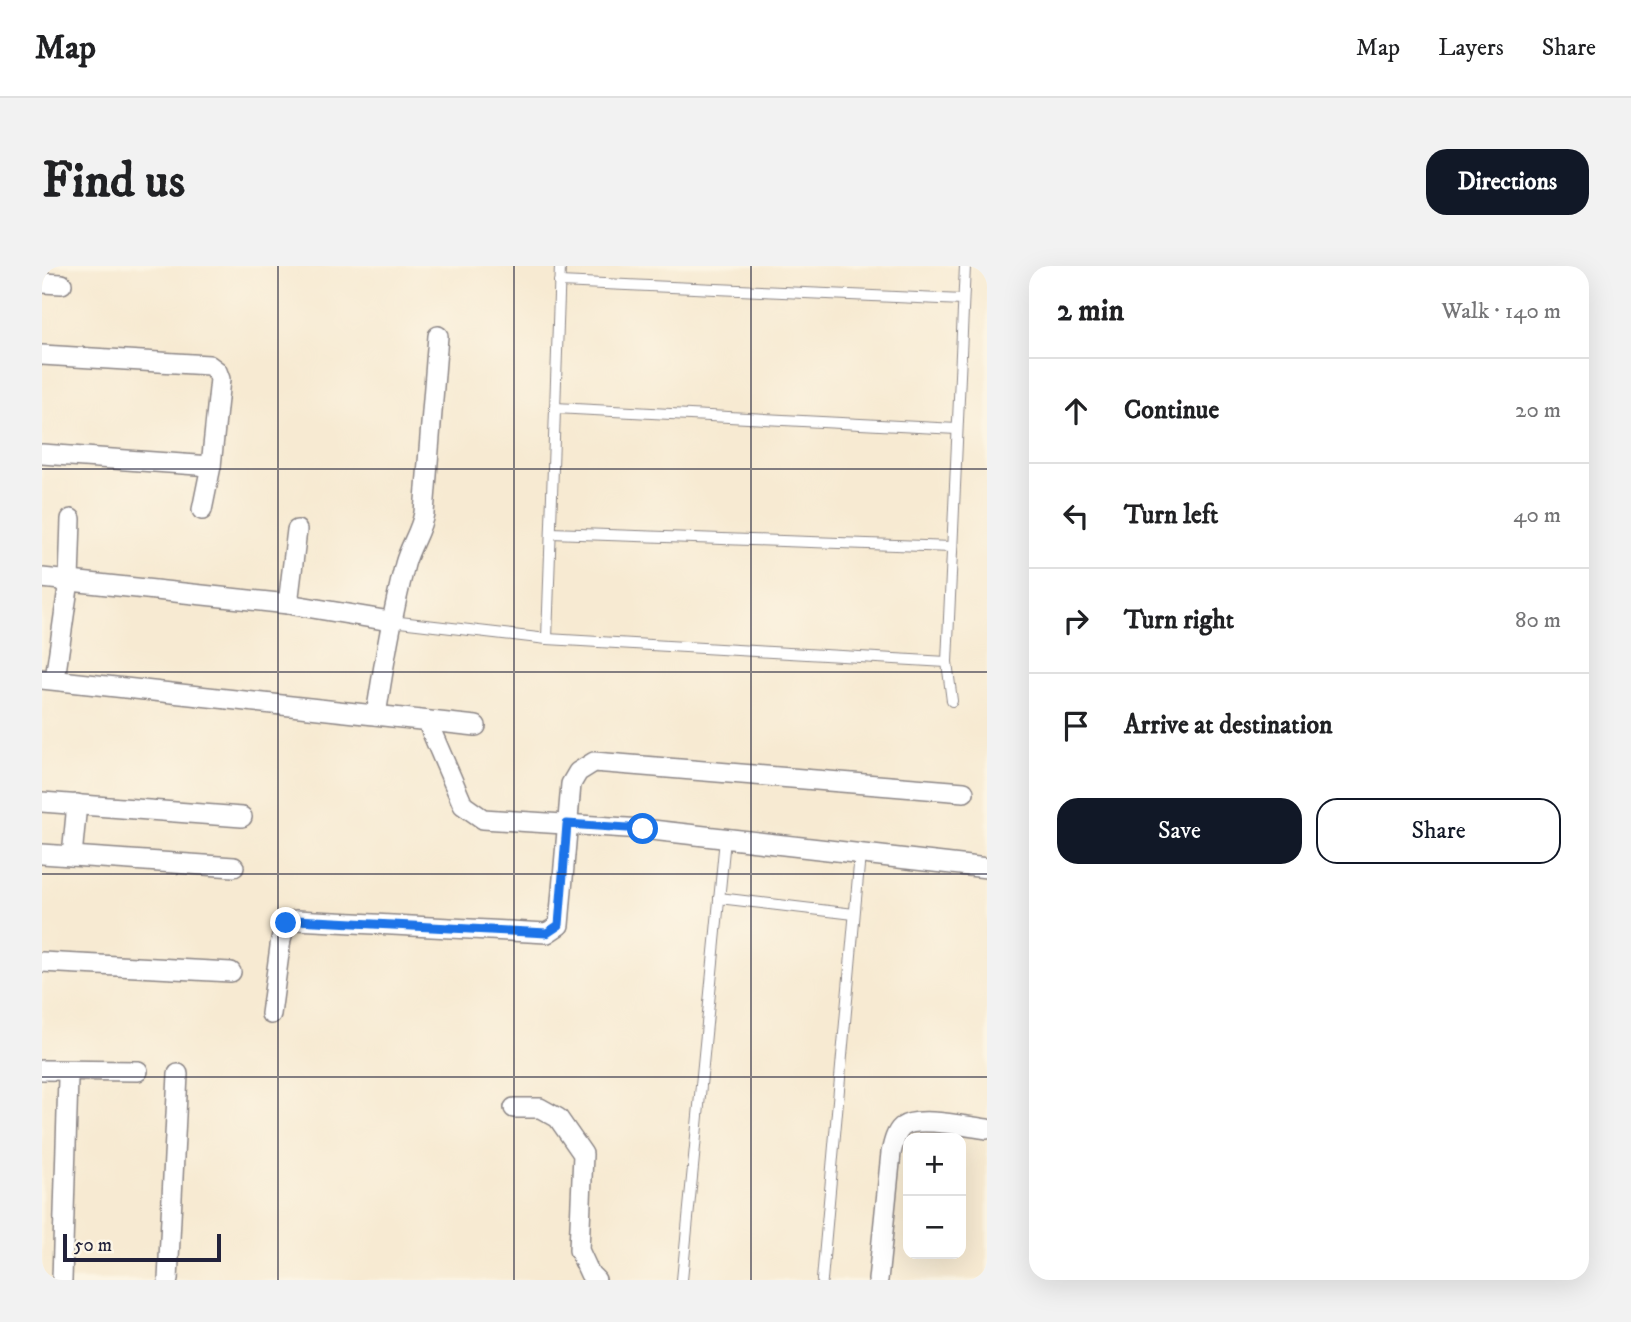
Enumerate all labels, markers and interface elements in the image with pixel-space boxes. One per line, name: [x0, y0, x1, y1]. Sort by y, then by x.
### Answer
text: Map: [35, 28, 96, 69]
text: Map: [1356, 33, 1400, 63]
text: Layers: [1438, 33, 1504, 63]
text: Share: [1542, 33, 1596, 63]
button: Directions: [1426, 149, 1589, 215]
text: Find us: [42, 151, 185, 213]
text: 2 min: [1057, 293, 1124, 330]
text: Walk · 140 m: [1442, 297, 1561, 326]
icon: ahead: [1057, 392, 1095, 430]
text: Continue: [1124, 394, 1219, 427]
text: 20 m: [1515, 396, 1561, 425]
icon: left: [1057, 497, 1095, 535]
text: Turn left: [1124, 499, 1218, 532]
text: 40 m: [1513, 501, 1561, 530]
icon: right: [1057, 602, 1095, 640]
text: Turn right: [1124, 604, 1234, 637]
text: 80 m: [1515, 606, 1561, 635]
icon: arrive: [1057, 707, 1095, 745]
text: Arrive at destination: [1124, 709, 1333, 742]
button: Save: [1057, 798, 1302, 864]
button: Share: [1316, 798, 1561, 864]
route start: [627, 813, 658, 844]
route end: [270, 907, 301, 938]
map controls: [903, 1133, 966, 1259]
button: +: [903, 1133, 966, 1196]
button: −: [903, 1196, 966, 1259]
scale bar: [63, 1231, 220, 1263]
text: 50 m: [74, 1234, 112, 1257]

